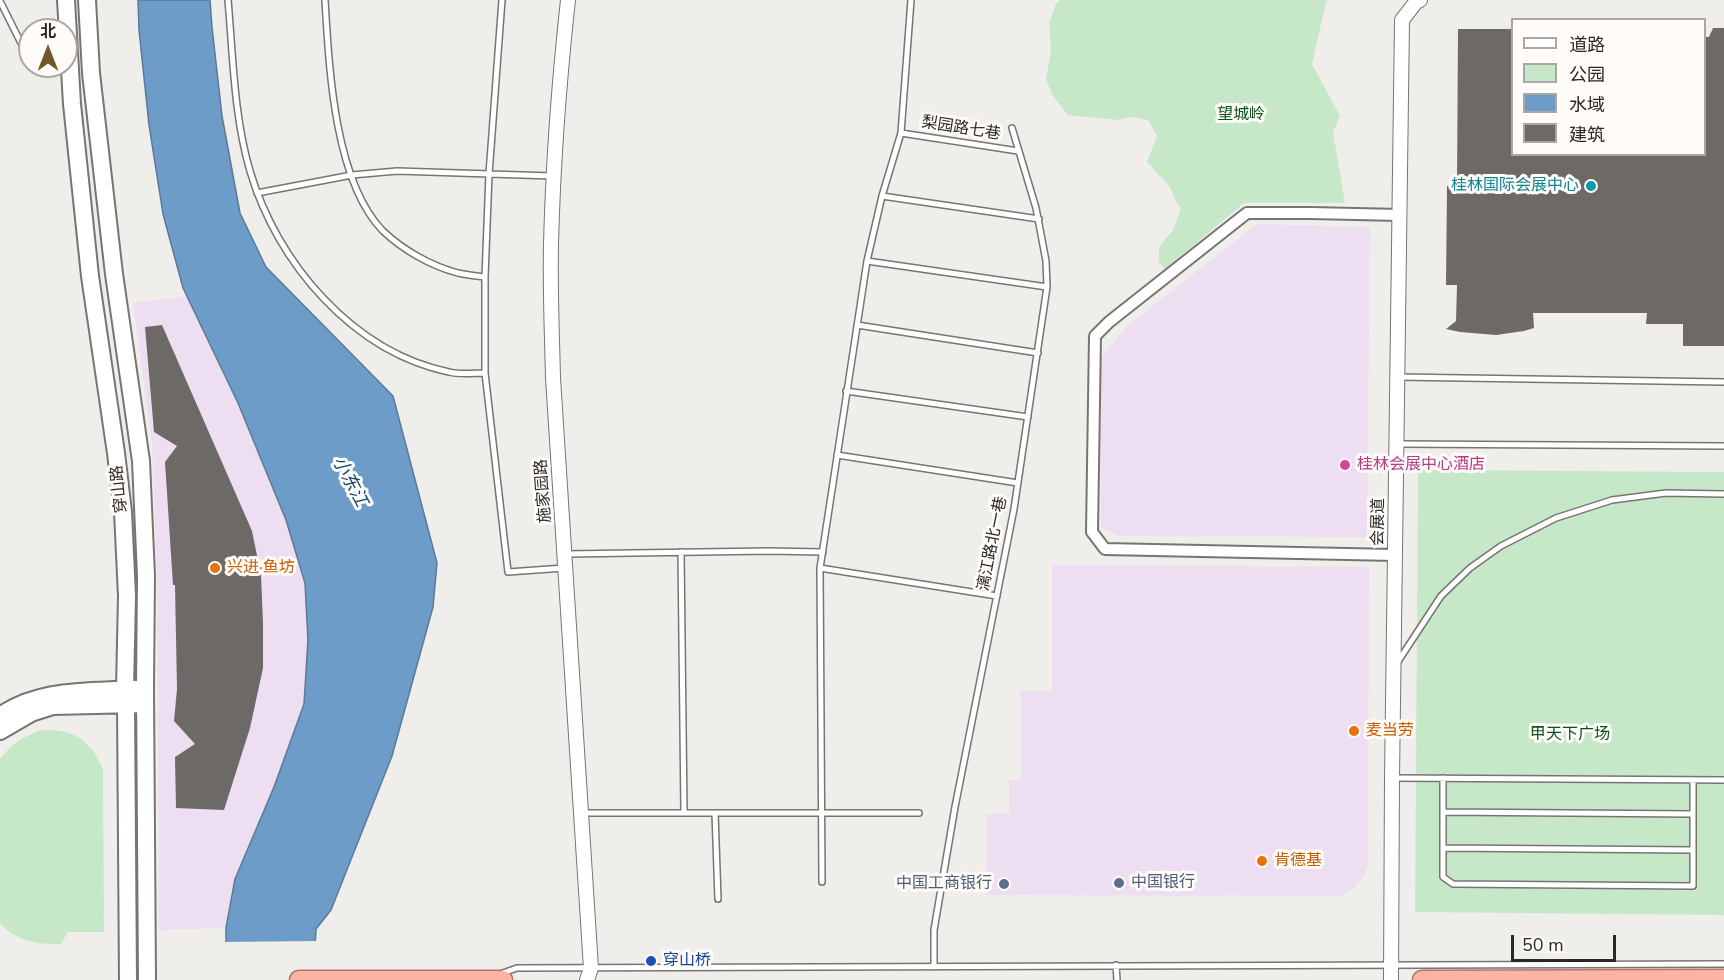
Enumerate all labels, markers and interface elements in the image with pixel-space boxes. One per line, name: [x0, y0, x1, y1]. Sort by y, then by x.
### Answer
north arrow: [18, 18, 78, 78]
legend: [1511, 18, 1706, 156]
text: 北: [40, 21, 56, 43]
text: 道路: [1569, 33, 1605, 57]
text: 公园: [1569, 63, 1605, 87]
text: 水域: [1569, 93, 1605, 117]
park label: 望城岭: [1217, 105, 1265, 125]
street label: 梨园路七巷: [920, 113, 1002, 145]
text: 建筑: [1569, 123, 1605, 147]
place label: 桂林国际会展中心: [1451, 176, 1579, 196]
marker: 桂林国际会展中心: [1584, 179, 1598, 193]
water label: 小东江: [327, 453, 371, 511]
place label: 桂林会展中心酒店: [1357, 455, 1485, 475]
street label: 施家园路: [532, 458, 556, 524]
marker: 桂林会展中心酒店: [1338, 458, 1352, 472]
street label: 穿山路: [108, 464, 132, 514]
street label: 漓江路北一巷: [974, 495, 1012, 593]
street label: 会展道: [1369, 498, 1389, 546]
place label: 兴进·鱼坊: [227, 558, 295, 578]
marker: 兴进·鱼坊: [208, 561, 222, 575]
place label: 麦当劳: [1366, 721, 1414, 741]
marker: 麦当劳: [1347, 724, 1361, 738]
park label: 甲天下广场: [1530, 725, 1610, 745]
place label: 肯德基: [1274, 851, 1322, 871]
marker: 肯德基: [1255, 854, 1269, 868]
place label: 中国银行: [1131, 873, 1195, 893]
place label: 中国工商银行: [896, 874, 992, 894]
marker: 中国银行: [1112, 876, 1126, 890]
marker: 中国工商银行: [997, 877, 1011, 891]
scale bar: [1514, 923, 1619, 961]
text: 50 m: [1522, 933, 1564, 957]
place label: 穿山桥: [663, 951, 711, 971]
marker: 穿山桥: [644, 954, 658, 968]

